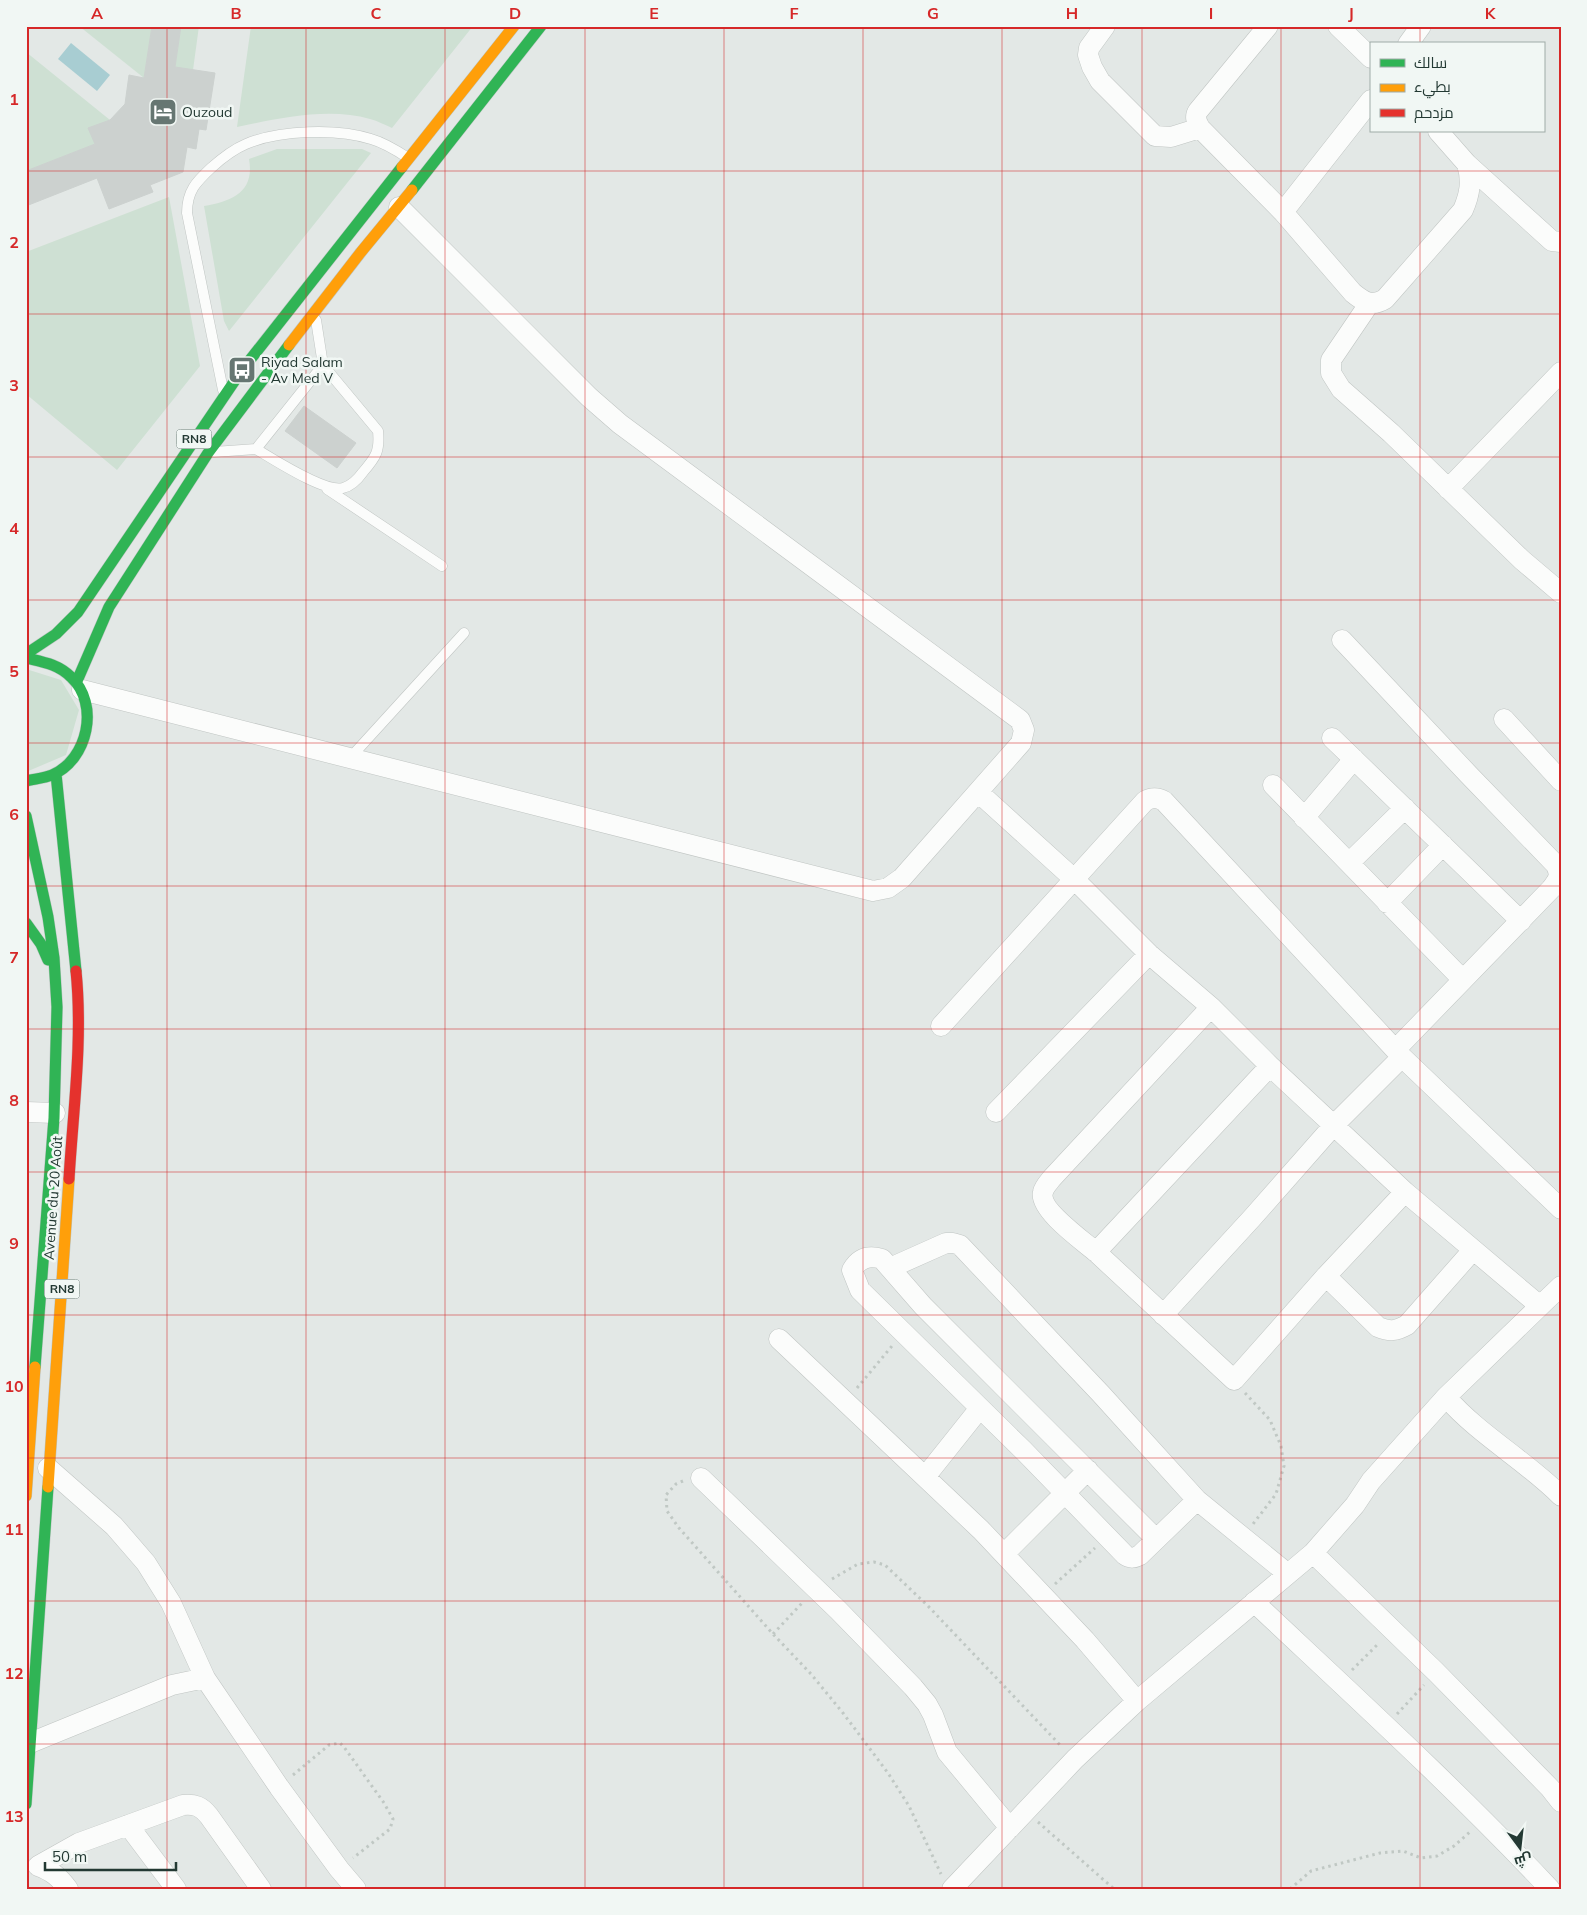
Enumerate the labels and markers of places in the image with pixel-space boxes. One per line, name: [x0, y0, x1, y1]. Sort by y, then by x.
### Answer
hotel icon: Ouzoud: [148, 97, 178, 127]
place label: Ouzoud: [182, 103, 232, 121]
place label: Riyad Salam - Av Med V: [261, 353, 343, 387]
bus stop icon: Riyad Salam - Av Med V: [227, 355, 257, 385]

